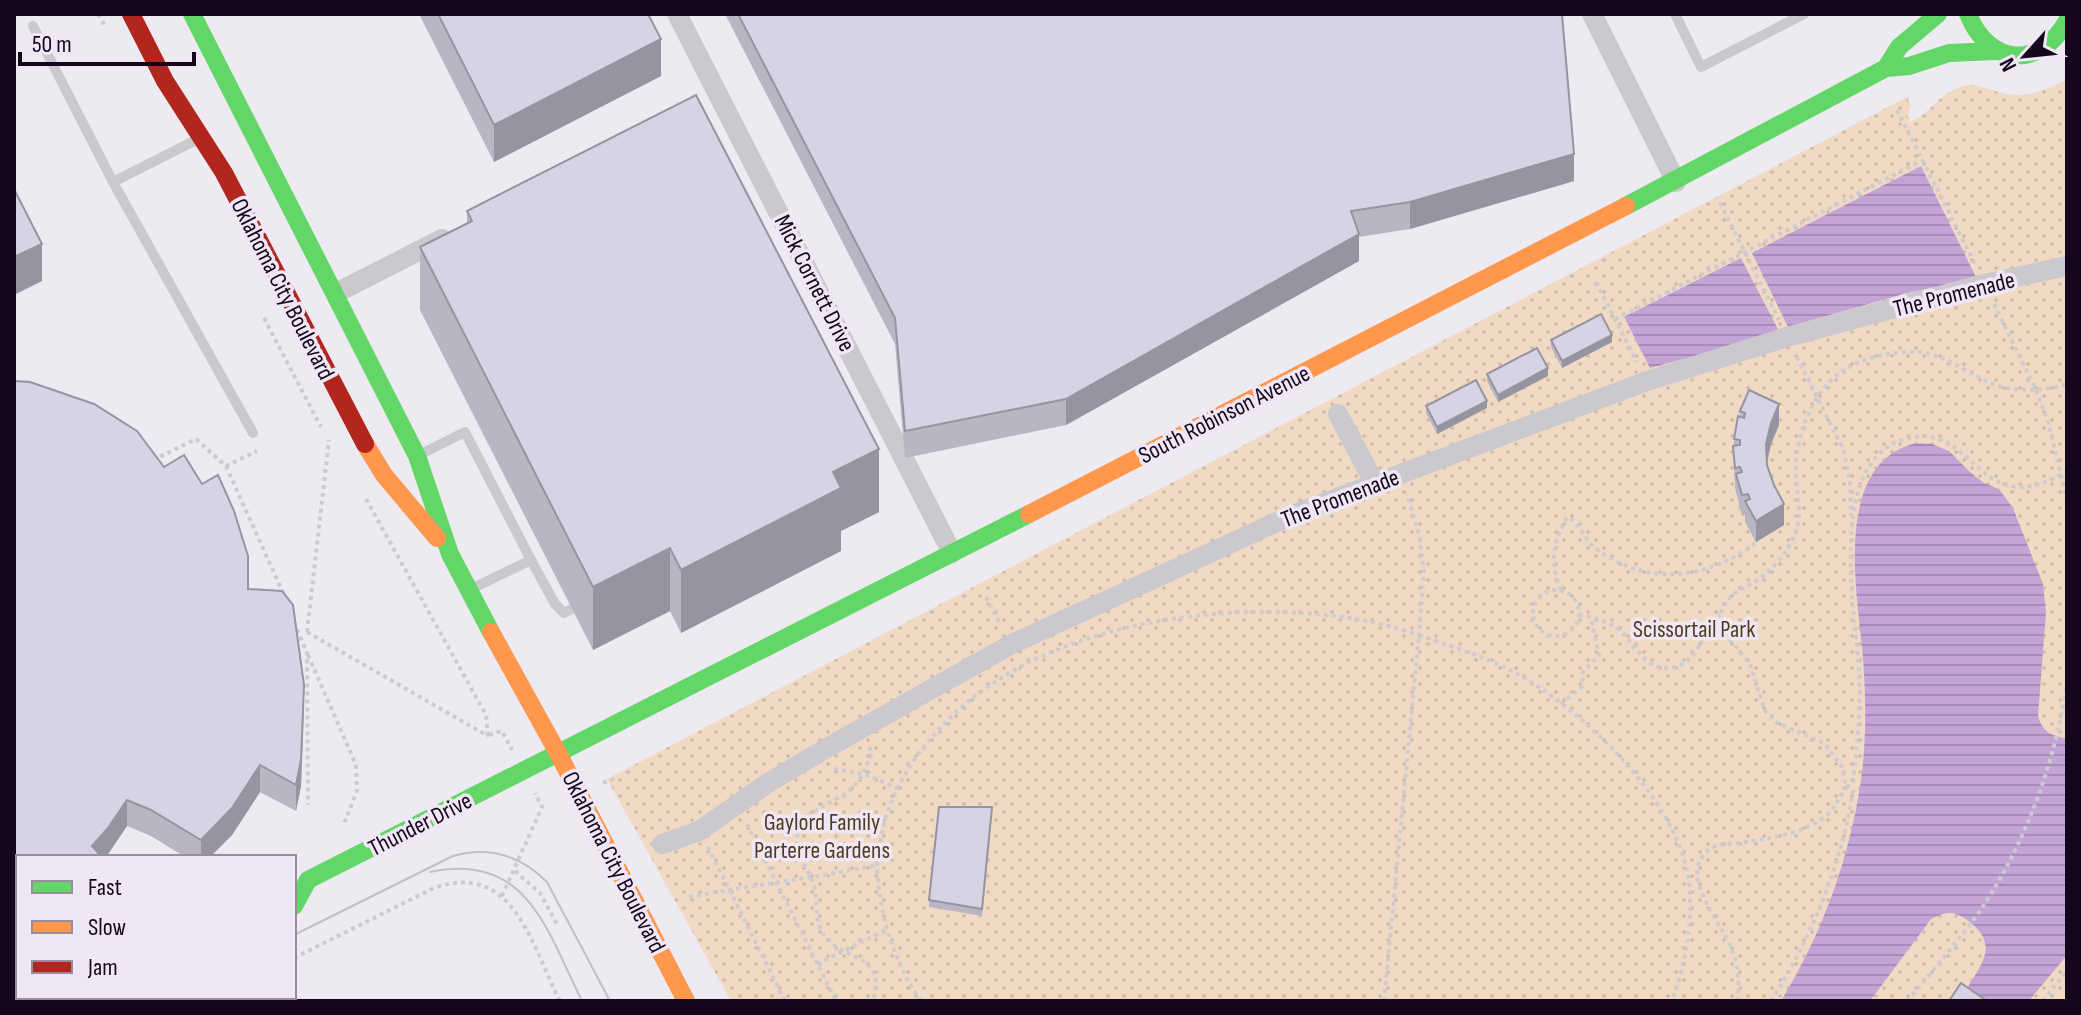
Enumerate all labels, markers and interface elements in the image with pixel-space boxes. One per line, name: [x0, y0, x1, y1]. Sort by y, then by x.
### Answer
scale bar: [20, 16, 194, 66]
north arrow: [1985, 16, 2065, 96]
text: 50 m: [32, 30, 72, 59]
text: N: [1994, 53, 2023, 76]
street label: Oklahoma City Boulevard: [224, 194, 341, 385]
street label: Mick Cornett Drive: [768, 210, 861, 357]
street label: The Promenade: [1890, 265, 2018, 324]
street label: South Robinson Avenue: [1134, 359, 1315, 470]
street label: The Promenade: [1277, 463, 1403, 534]
park label: Scissortail Park: [1633, 615, 1755, 644]
street label: Oklahoma City Boulevard: [555, 767, 672, 958]
street label: Thunder Drive: [364, 786, 477, 863]
park label: Gaylord Family Parterre Gardens: [754, 808, 890, 865]
legend: [16, 855, 296, 999]
text: Fast: [88, 873, 122, 902]
text: Slow: [88, 913, 126, 942]
text: Jam: [87, 953, 118, 982]

